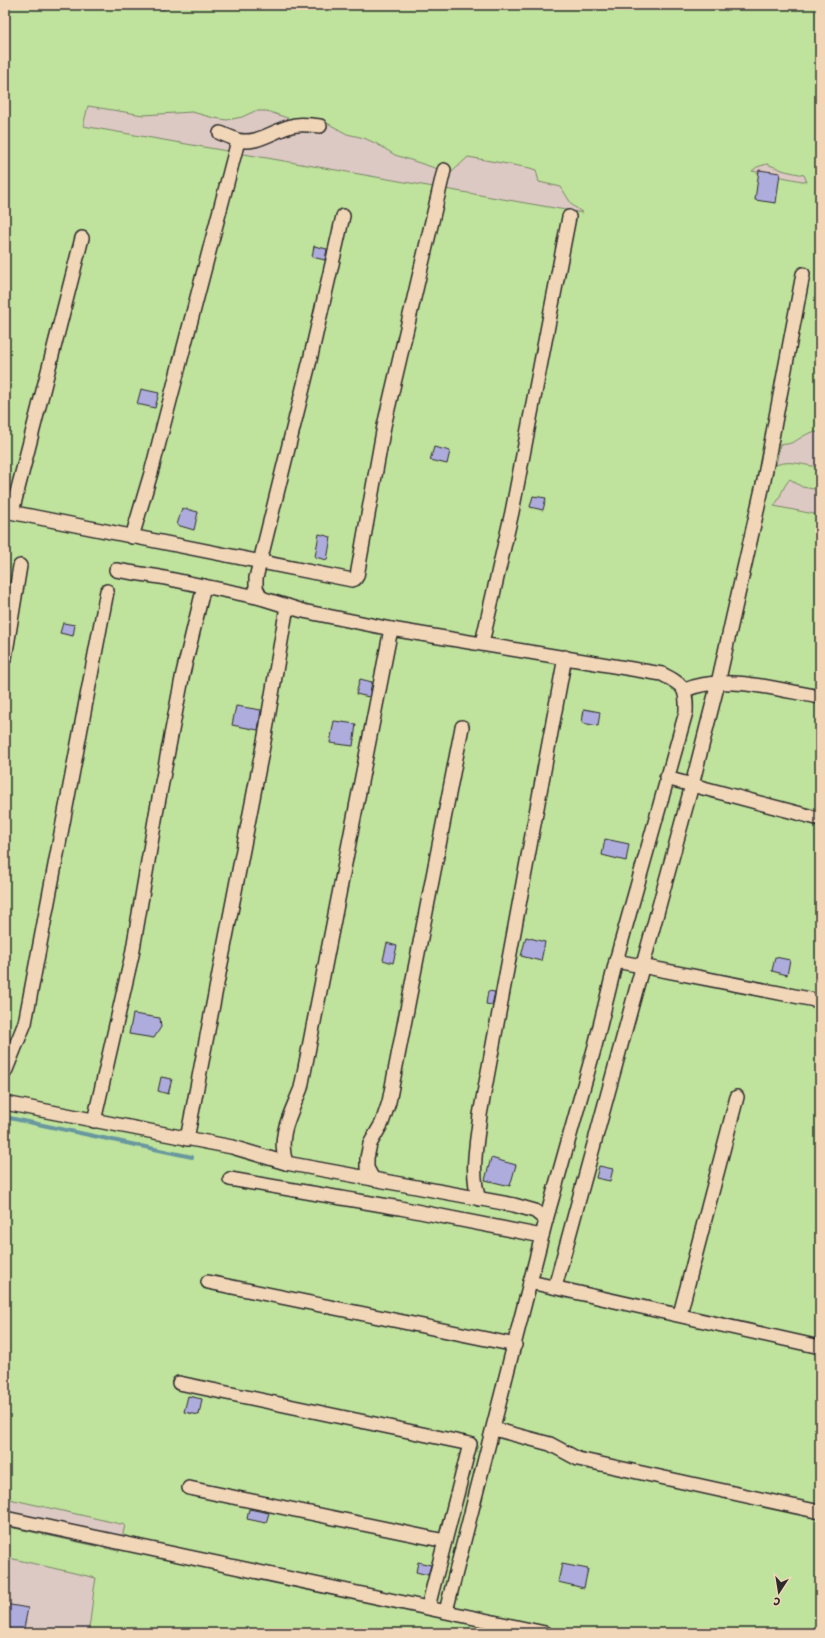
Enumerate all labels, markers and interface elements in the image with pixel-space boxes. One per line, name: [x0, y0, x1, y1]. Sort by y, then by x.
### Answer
north arrow: [759, 1572, 799, 1612]
text: С: [772, 1593, 782, 1609]

